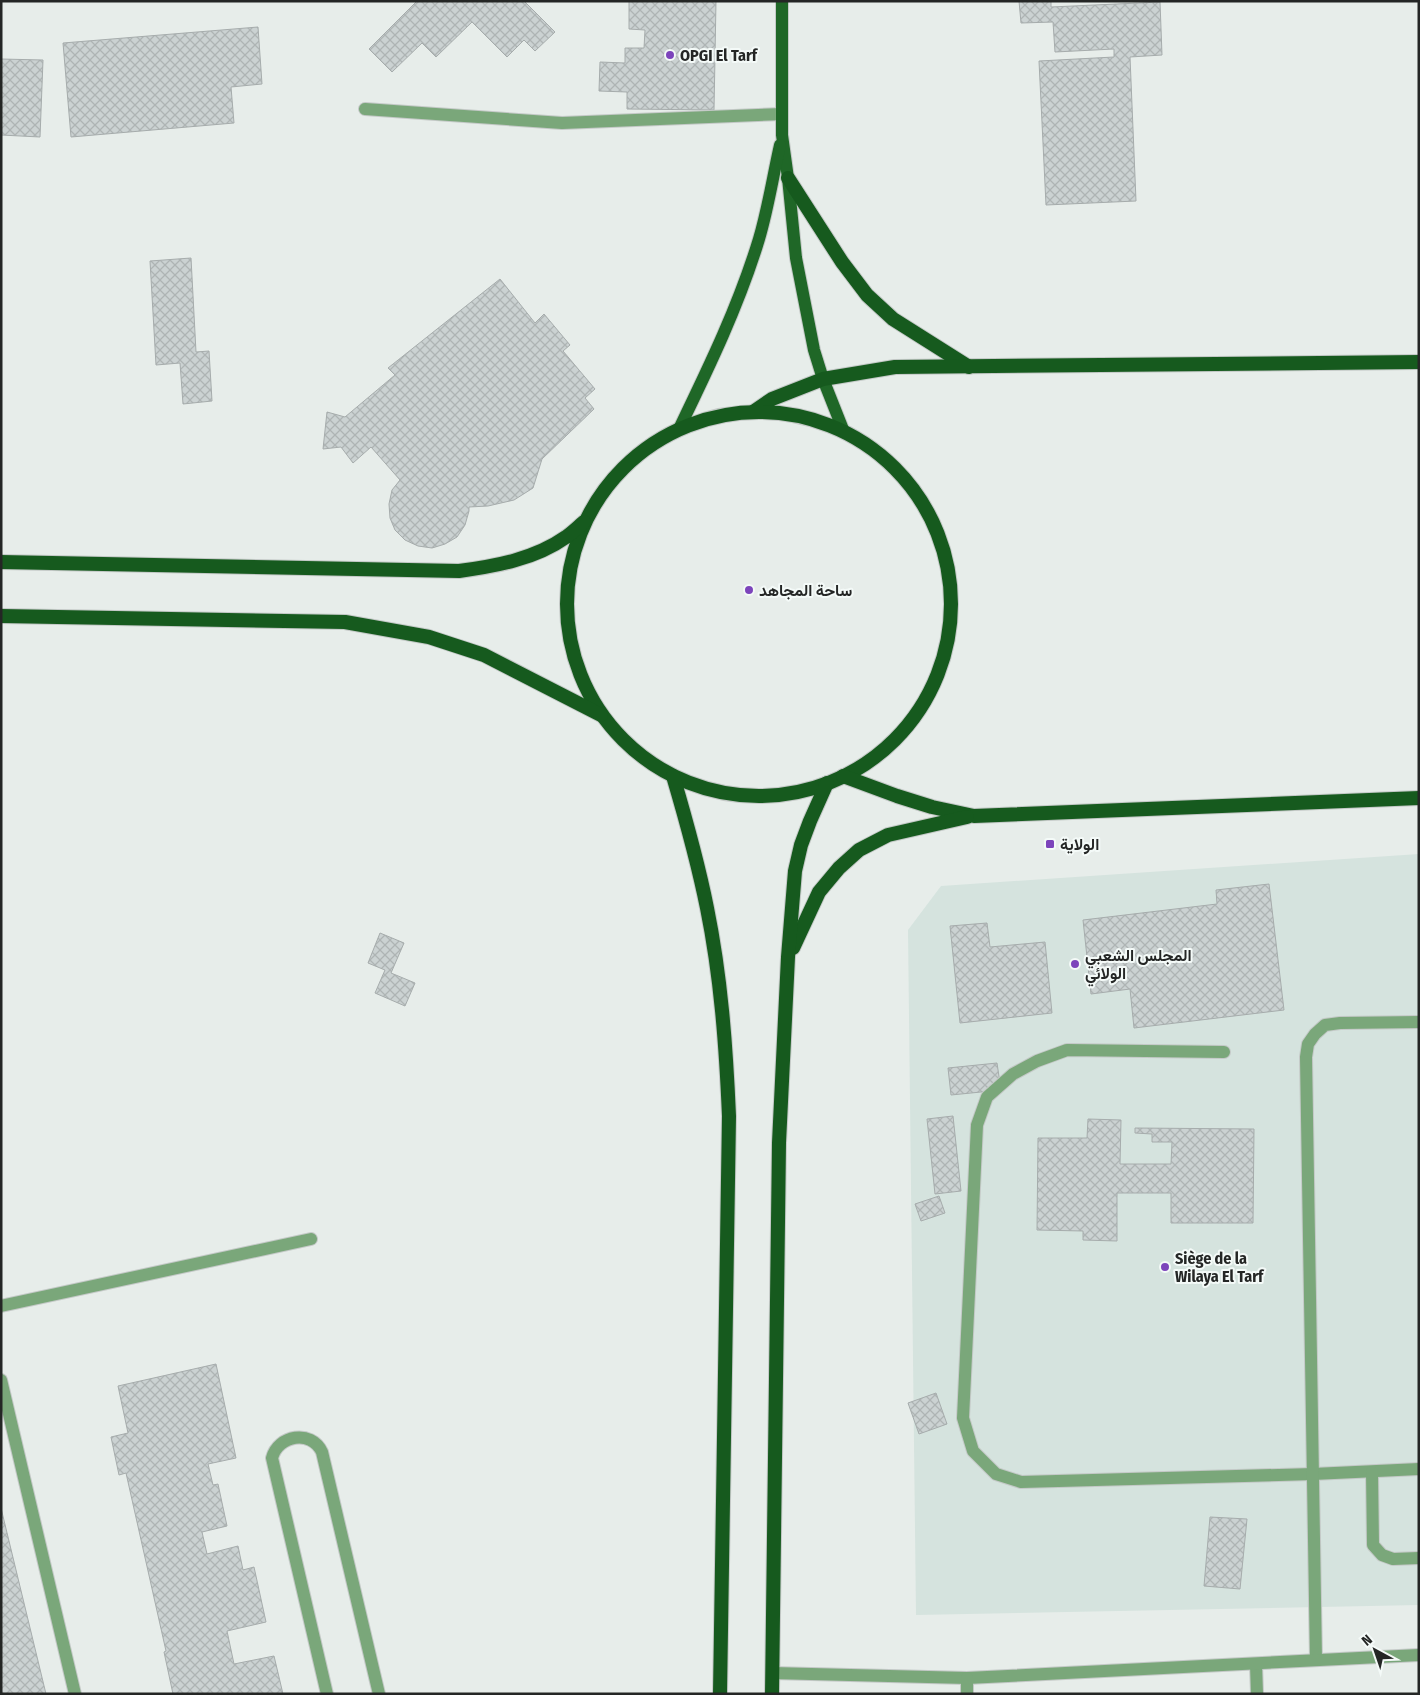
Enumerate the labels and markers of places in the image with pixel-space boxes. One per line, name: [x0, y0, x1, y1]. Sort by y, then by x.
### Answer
place label: OPGI El Tarf: [680, 46, 759, 65]
marker: OPGI El Tarf: [664, 49, 676, 61]
place label: ساحة المجاهد: [759, 581, 852, 600]
marker: ساحة المجاهد: [743, 584, 755, 596]
place label: الولاية: [1060, 835, 1099, 855]
marker: الولاية: [1044, 838, 1056, 850]
place label: المجلس الشعبي الولائي: [1085, 946, 1192, 987]
marker: المجلس الشعبي الولائي: [1069, 958, 1081, 970]
place label: Siège de la Wilaya El Tarf: [1175, 1249, 1265, 1286]
marker: Siège de la Wilaya El Tarf: [1159, 1261, 1171, 1273]

